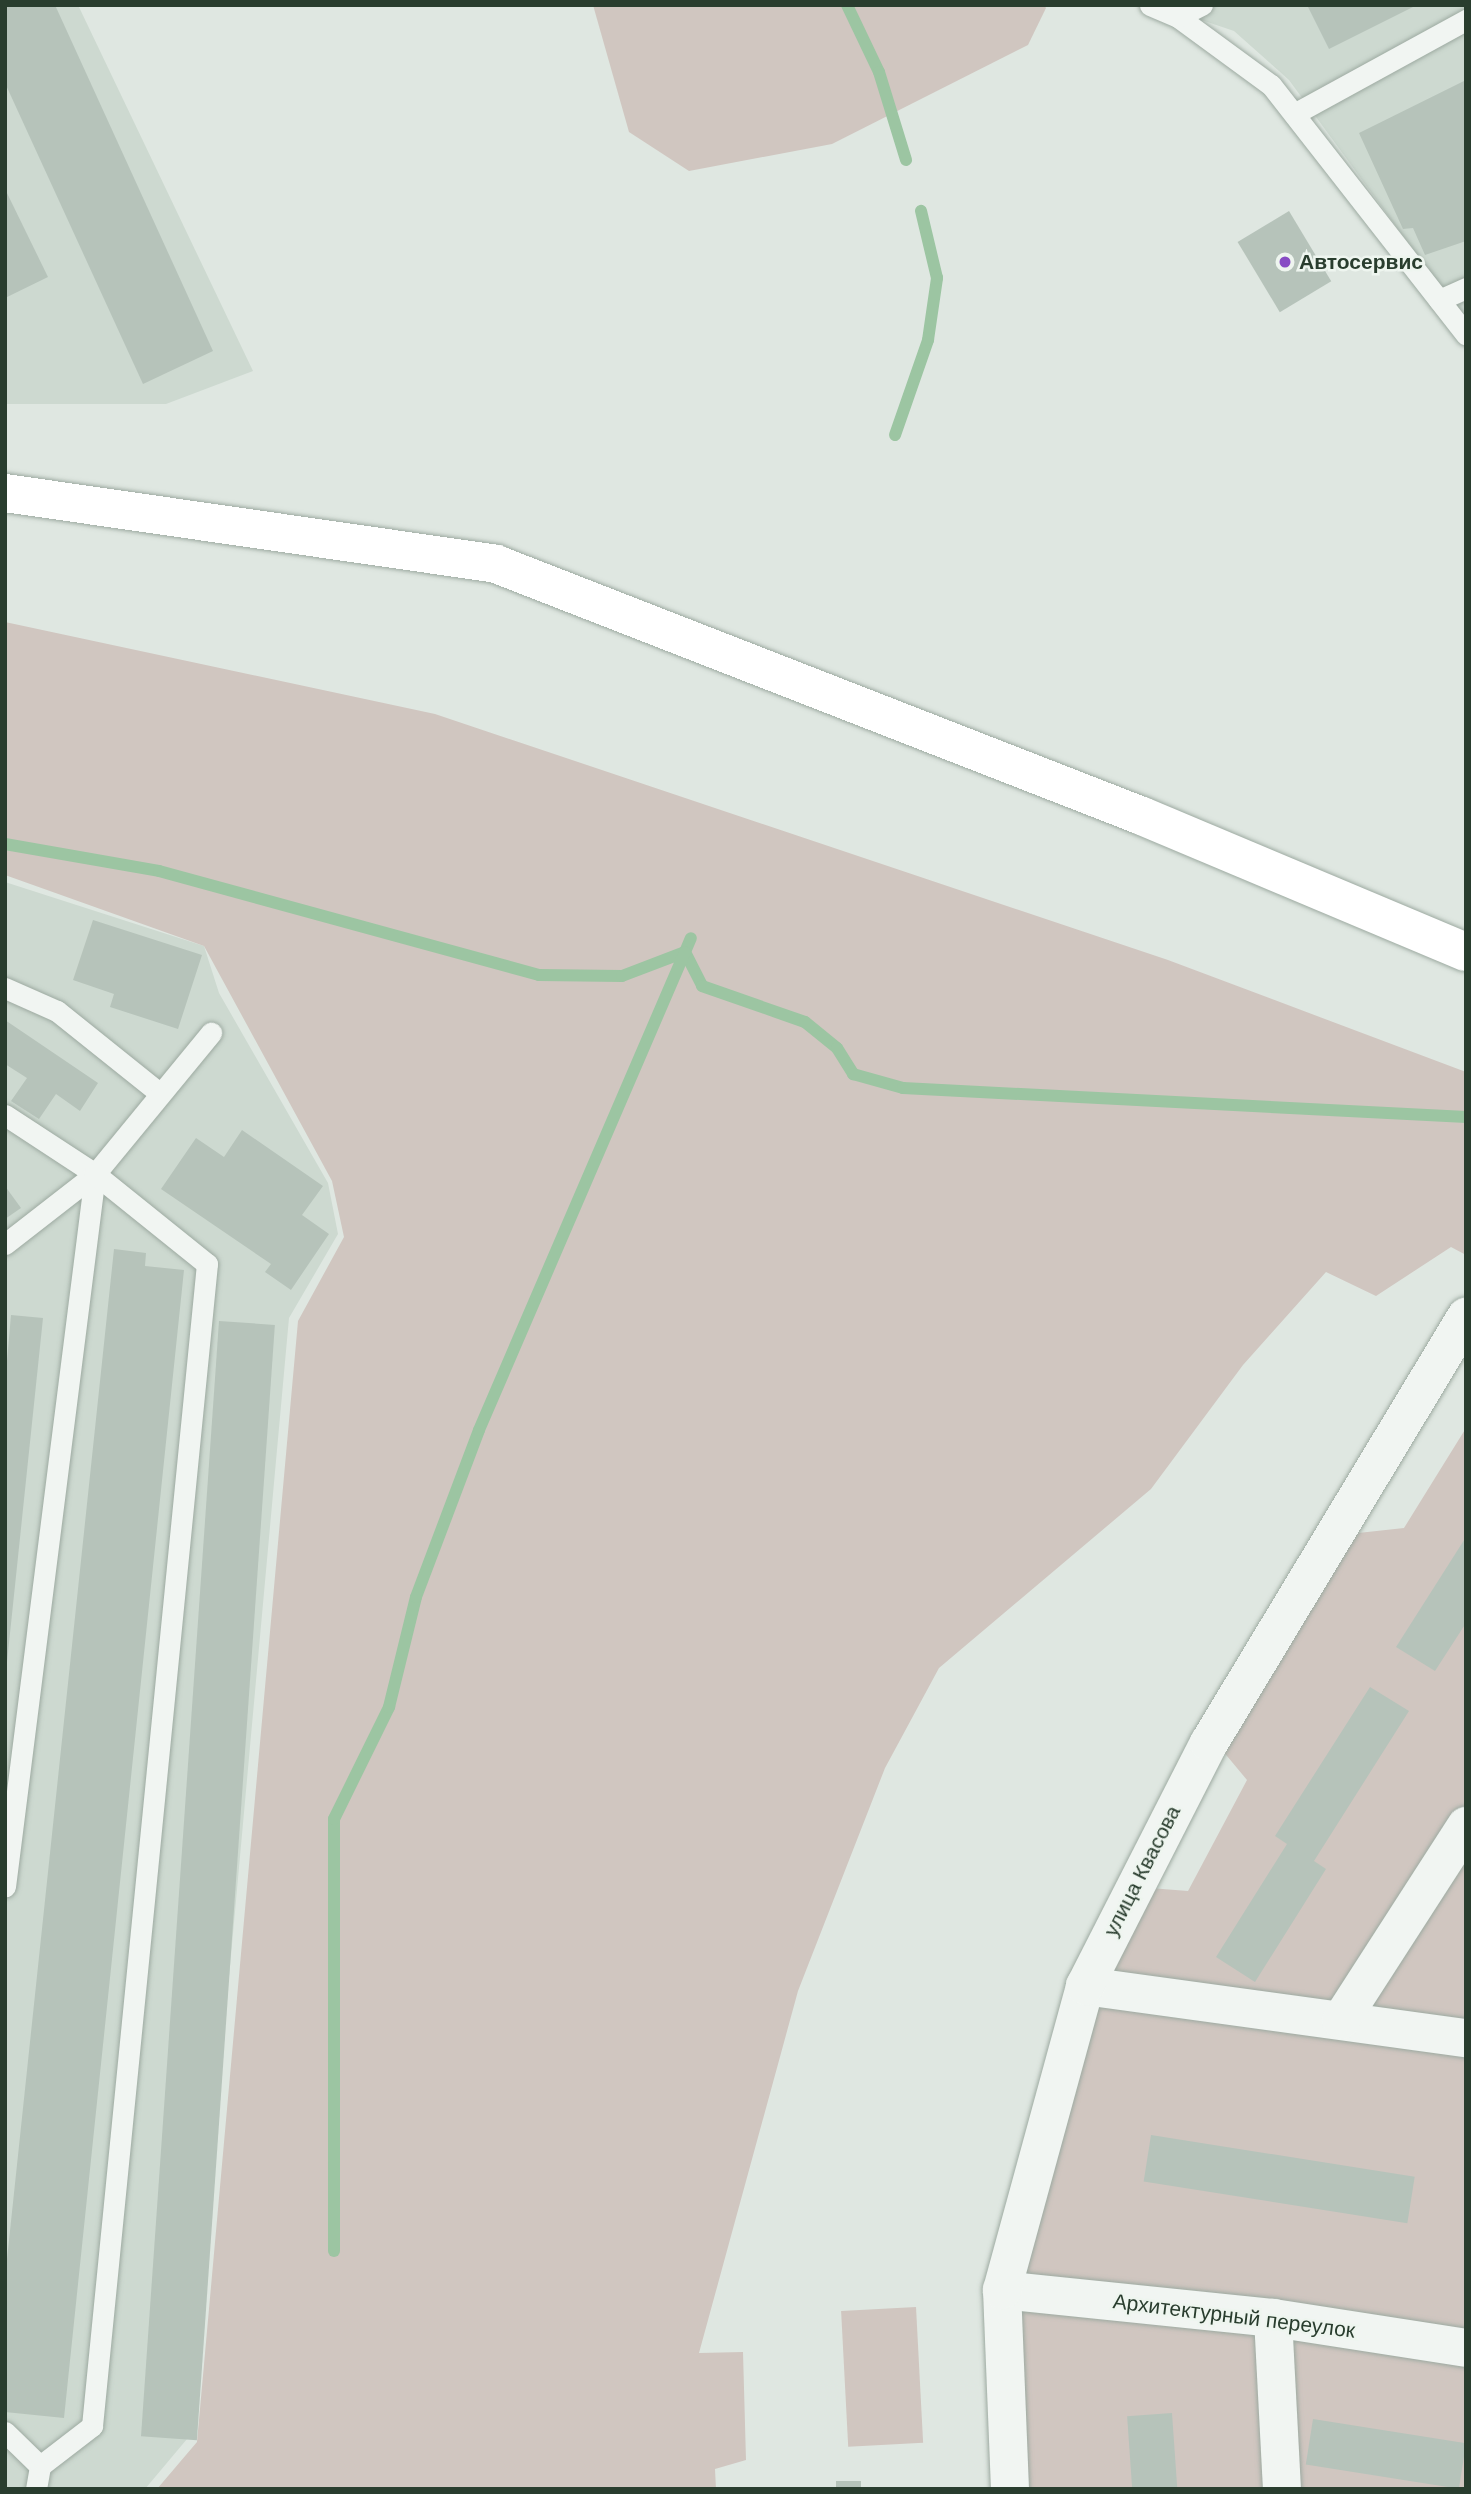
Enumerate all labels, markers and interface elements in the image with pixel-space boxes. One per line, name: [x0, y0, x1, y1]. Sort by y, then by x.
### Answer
place label: Автосервис: [1299, 249, 1423, 275]
marker: Автосервис: [1277, 254, 1293, 270]
street label: улица Квасова: [1098, 1801, 1186, 1941]
street label: Архитектурный переулок: [1111, 2289, 1357, 2343]

